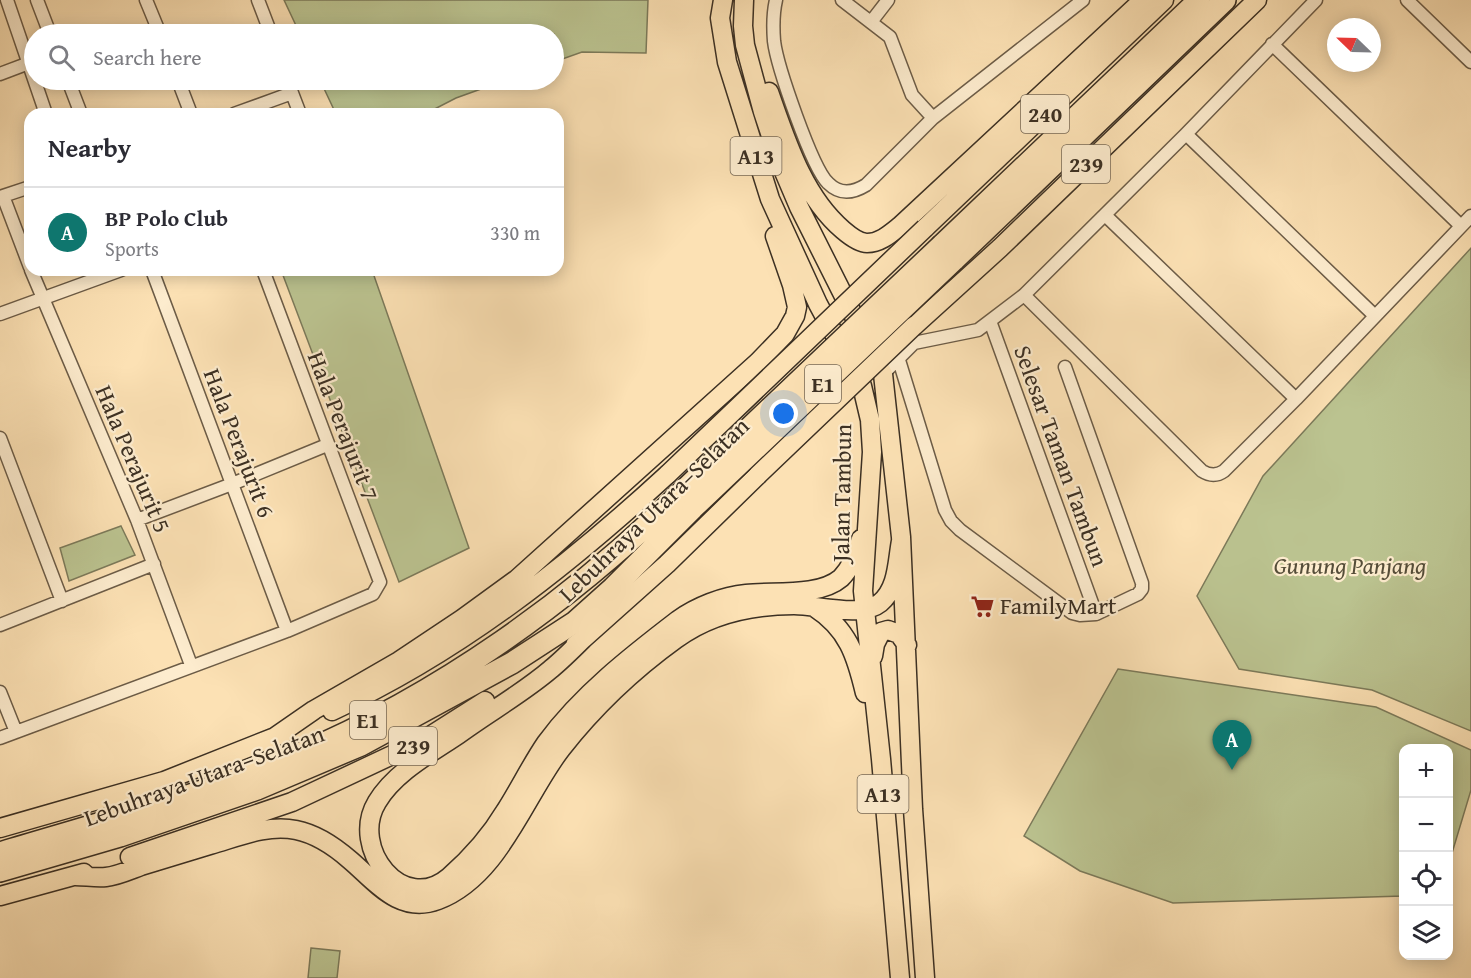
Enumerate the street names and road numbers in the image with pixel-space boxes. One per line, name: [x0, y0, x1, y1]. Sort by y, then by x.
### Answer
road number: 240: [1021, 95, 1069, 133]
road number: A13: [730, 137, 782, 175]
road number: 239: [1062, 145, 1110, 183]
street label: Selesar Taman Tambun: [1005, 340, 1118, 572]
street label: Hala Perajurit 7: [299, 346, 388, 505]
street label: Hala Perajurit 6: [195, 363, 284, 522]
road number: E1: [805, 365, 841, 403]
street label: Hala Perajurit 5: [87, 380, 180, 538]
street label: Lebuhraya Utara–Selatan: [550, 409, 757, 610]
street label: Jalan Tambun: [823, 423, 860, 565]
road number: E1: [350, 701, 386, 739]
street label: Lebuhraya Utara–Selatan: [79, 716, 329, 835]
road number: 239: [389, 727, 437, 765]
road number: A13: [858, 775, 908, 813]

